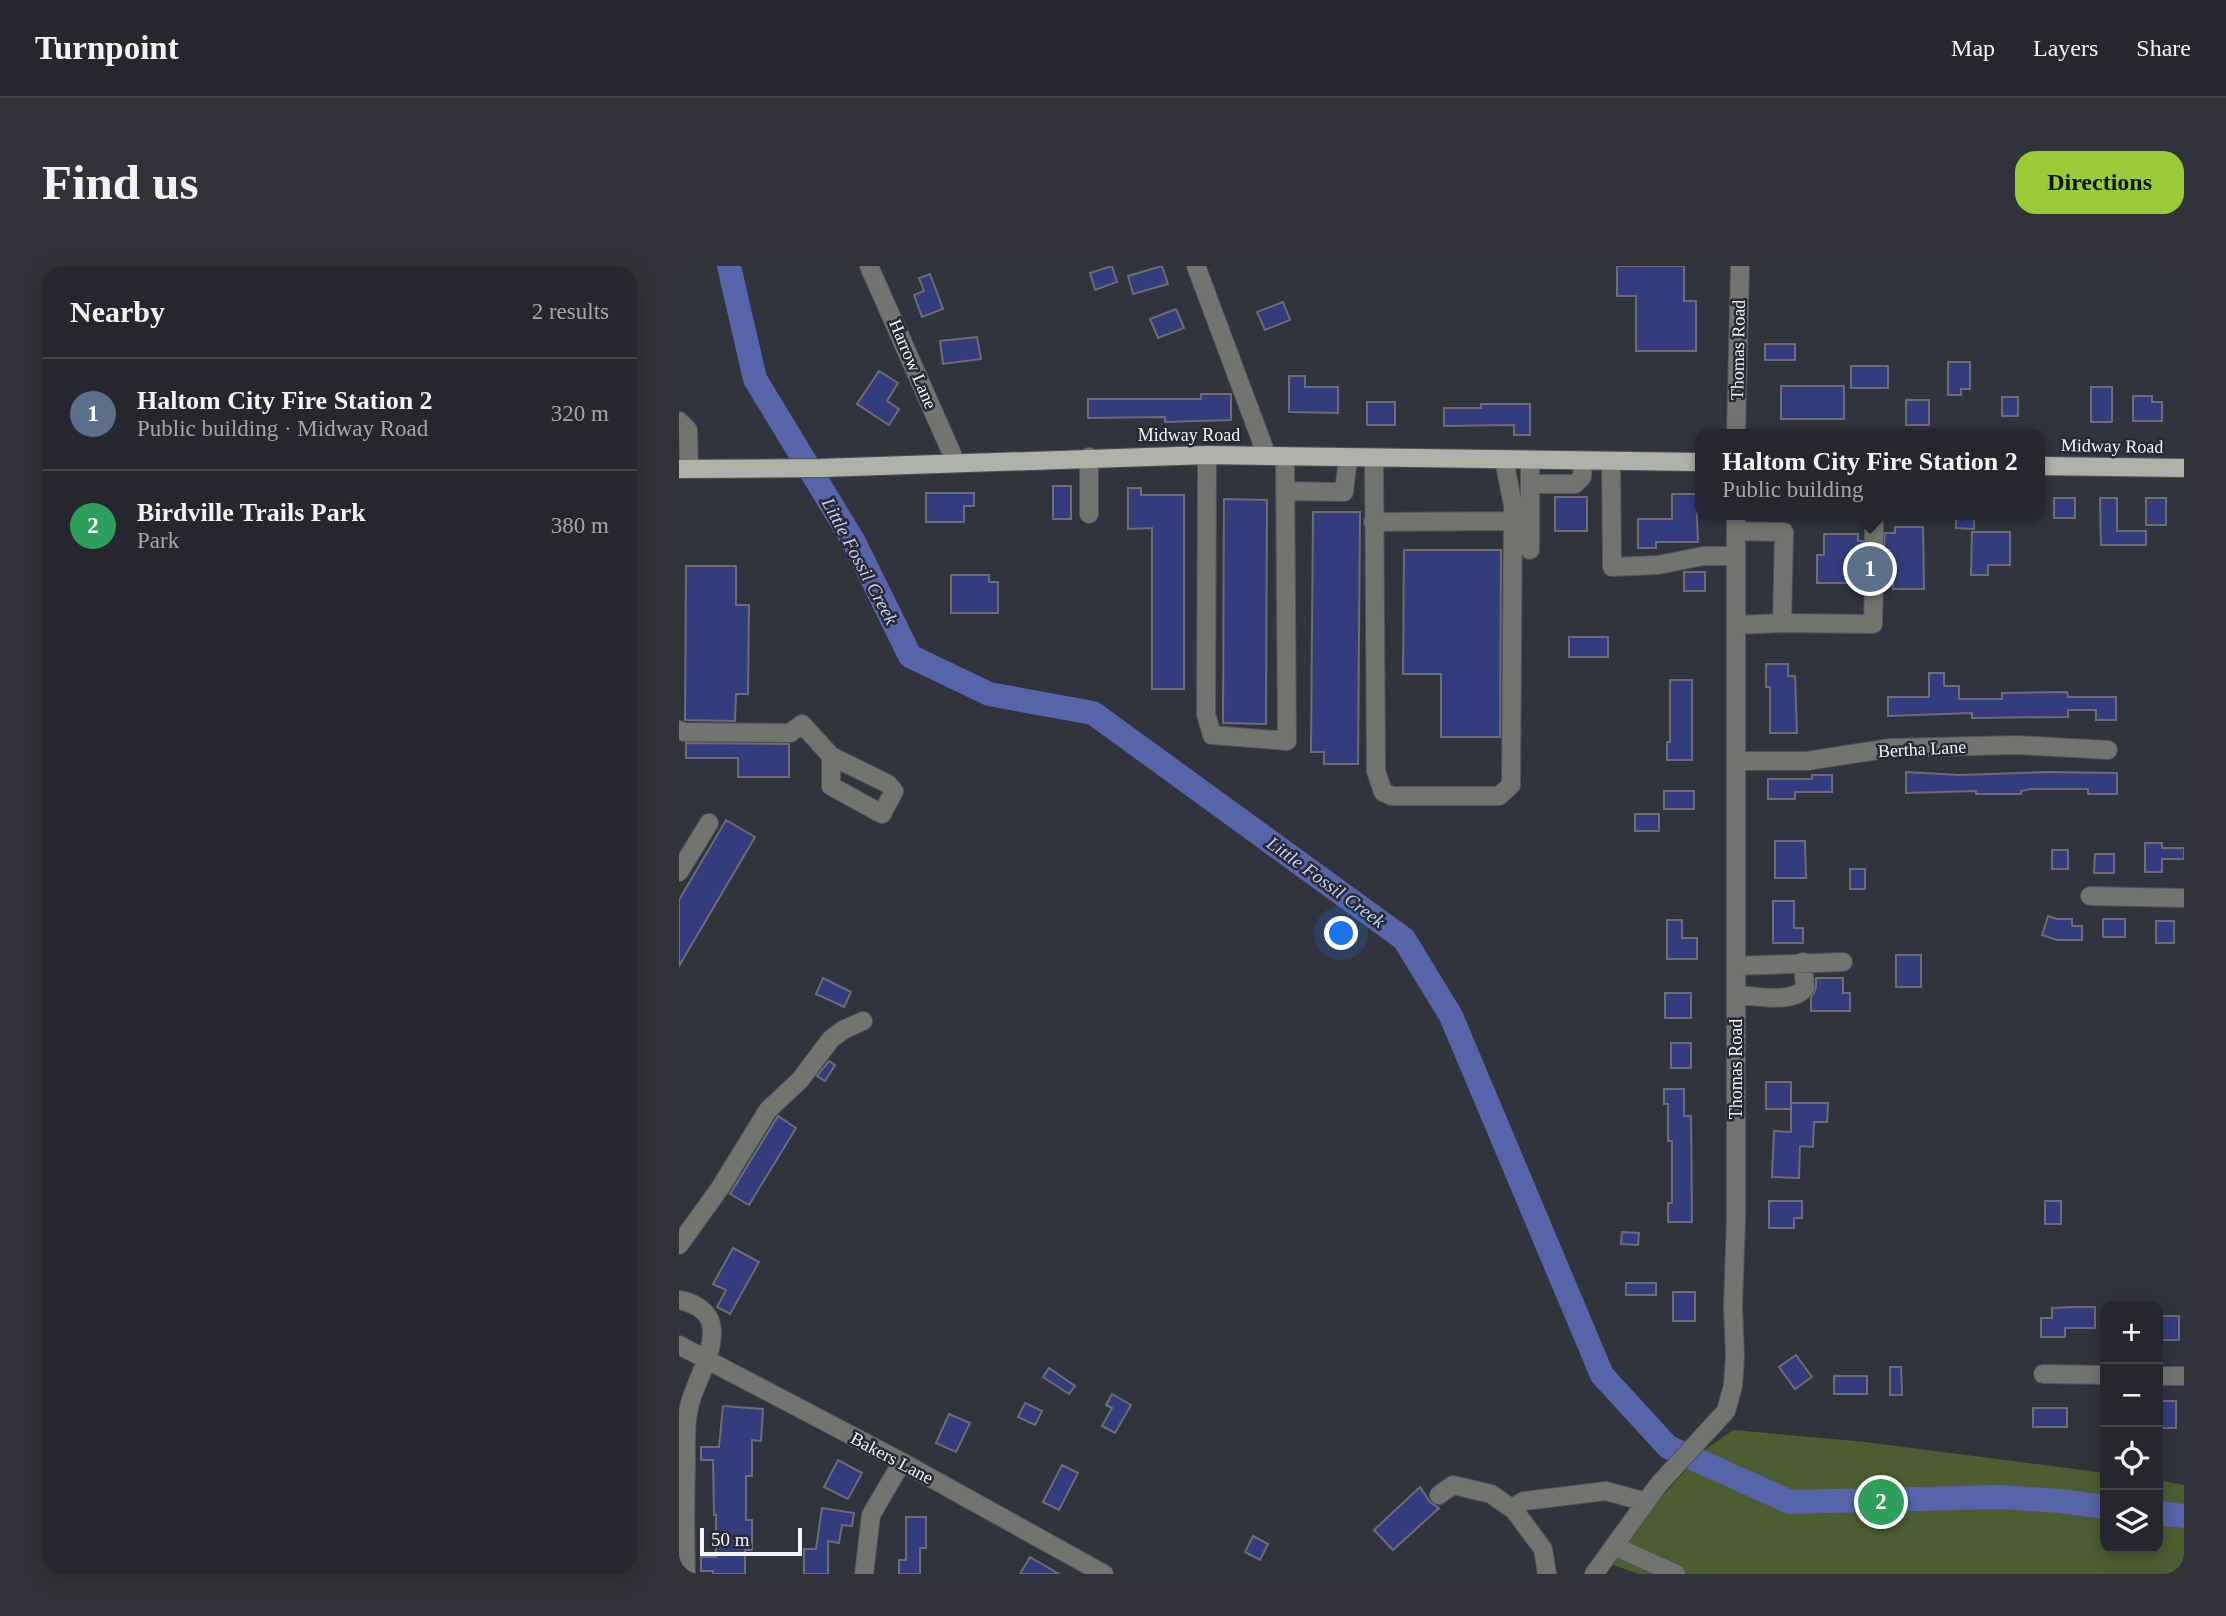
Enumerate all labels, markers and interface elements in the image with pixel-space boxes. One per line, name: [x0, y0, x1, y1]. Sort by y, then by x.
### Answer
text: Turnpoint: [35, 30, 179, 66]
text: Map: [1951, 35, 1995, 61]
text: Layers: [2033, 35, 2098, 61]
text: Share: [2136, 35, 2191, 61]
button: Directions: [2015, 151, 2184, 214]
text: Find us: [42, 155, 199, 210]
text: Nearby: [70, 295, 165, 328]
text: 2 results: [532, 299, 609, 324]
street label: Thomas Road: [1727, 300, 1749, 400]
street label: Harrow Lane: [885, 316, 941, 412]
text: Haltom City Fire Station 2: [137, 386, 433, 415]
text: 1: [87, 401, 99, 426]
text: 320 m: [551, 401, 609, 426]
text: Public building · Midway Road: [137, 416, 428, 441]
street label: Midway Road: [1138, 425, 1240, 445]
popup: [1695, 429, 2045, 520]
street label: Midway Road: [2061, 435, 2163, 457]
text: Haltom City Fire Station 2: [1722, 447, 2018, 476]
text: Public building: [1722, 477, 1863, 502]
water label: Little Fossil Creek: [817, 493, 903, 629]
text: Birdville Trails Park: [137, 498, 366, 527]
text: 2: [87, 513, 99, 538]
text: 380 m: [551, 513, 609, 538]
text: Park: [137, 528, 179, 553]
pin: 1: [1847, 543, 1893, 595]
street label: Bertha Lane: [1877, 737, 1967, 761]
water label: Little Fossil Creek: [1262, 832, 1390, 932]
your location: [1324, 916, 1358, 950]
street label: Thomas Road: [1726, 1019, 1746, 1119]
map controls: [2100, 1301, 2163, 1553]
button: +: [2100, 1301, 2163, 1364]
button: −: [2100, 1364, 2163, 1427]
button: locate: [2100, 1427, 2163, 1490]
street label: Bakers Lane: [847, 1428, 937, 1488]
pin: 2: [1858, 1476, 1904, 1528]
button: layers: [2100, 1490, 2163, 1553]
scale bar: [700, 1525, 801, 1557]
text: 50 m: [711, 1529, 750, 1550]

